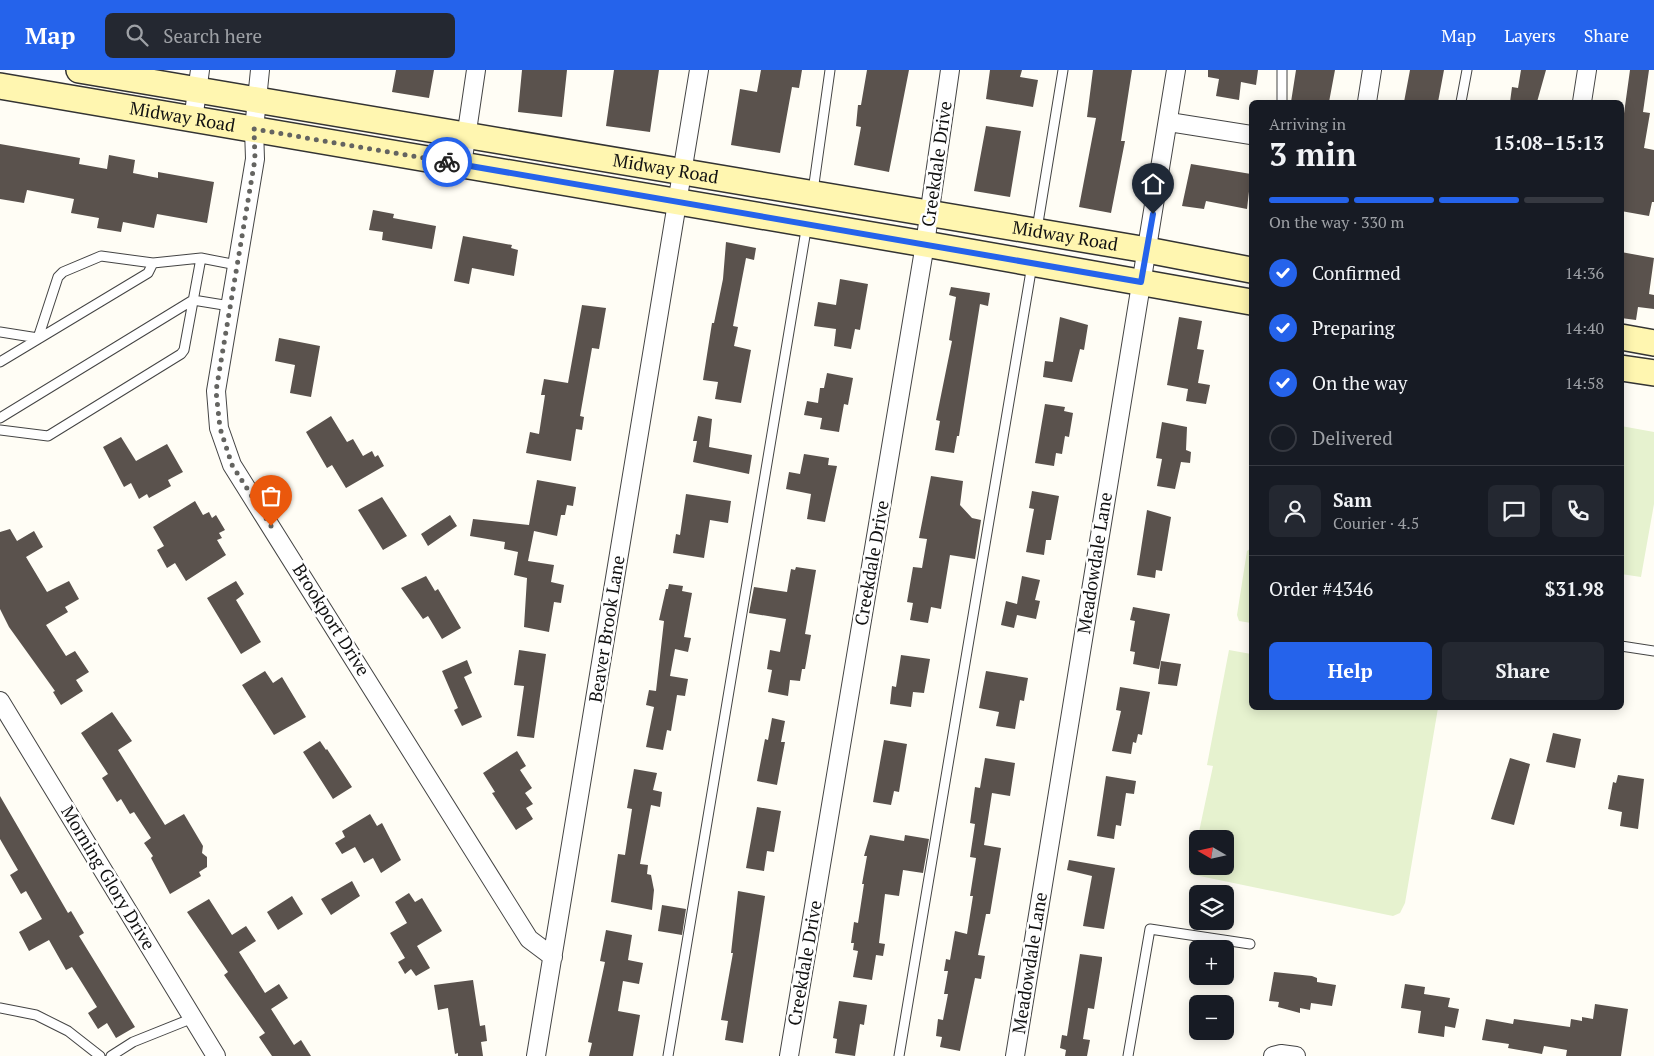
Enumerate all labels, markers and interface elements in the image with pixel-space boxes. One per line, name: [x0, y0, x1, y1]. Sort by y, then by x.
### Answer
search box: [105, 13, 455, 58]
text: Map: [25, 19, 75, 51]
icon: search: [123, 21, 151, 49]
text: Search here: [163, 23, 262, 48]
text: Map: [1441, 23, 1476, 47]
text: Layers: [1504, 23, 1556, 47]
text: Share: [1584, 23, 1629, 47]
street label: Midway Road: [128, 95, 237, 137]
street label: Creekdale Drive: [915, 99, 957, 228]
text: Arriving in: [1269, 113, 1346, 135]
text: 15:08–15:13: [1493, 130, 1604, 155]
text: 3 min: [1269, 133, 1357, 175]
courier: [422, 137, 472, 187]
street label: Midway Road: [611, 147, 721, 189]
icon: bike: [433, 148, 461, 176]
pin: [1132, 163, 1174, 214]
icon: home: [1139, 170, 1167, 198]
text: On the way · 330 m: [1269, 211, 1404, 233]
street label: Midway Road: [1011, 214, 1120, 256]
icon: check: [1269, 259, 1297, 287]
text: Confirmed: [1312, 260, 1401, 285]
text: 14:36: [1565, 262, 1604, 284]
icon: check: [1269, 314, 1297, 342]
text: Preparing: [1312, 315, 1395, 340]
text: 14:40: [1565, 317, 1604, 339]
icon: check: [1269, 369, 1297, 397]
text: On the way: [1312, 370, 1407, 395]
text: 14:58: [1565, 372, 1604, 394]
text: Delivered: [1312, 425, 1393, 450]
pin: [250, 475, 292, 526]
icon: bag: [257, 482, 285, 510]
button: person: [1269, 485, 1321, 537]
button: chat: [1488, 485, 1540, 537]
button: phone: [1552, 485, 1604, 537]
text: Sam: [1333, 487, 1372, 512]
street label: Meadowdale Lane: [1071, 490, 1117, 635]
street label: Creekdale Drive: [848, 498, 894, 627]
text: Courier · 4.5: [1333, 512, 1419, 534]
street label: Beaver Brook Lane: [583, 554, 629, 704]
street label: Brookport Drive: [288, 559, 376, 680]
text: Order #4346: [1269, 576, 1373, 601]
text: $31.98: [1545, 576, 1604, 601]
button: Help: [1269, 642, 1432, 700]
button: Share: [1442, 642, 1604, 700]
street label: Morning Glory Drive: [56, 801, 162, 954]
north arrow: [1189, 830, 1234, 875]
map controls: [1189, 830, 1234, 1040]
button: layers: [1189, 885, 1234, 930]
street label: Meadowdale Lane: [1006, 890, 1052, 1035]
street label: Creekdale Drive: [781, 898, 827, 1027]
button: +: [1189, 940, 1234, 985]
button: −: [1189, 995, 1234, 1040]

